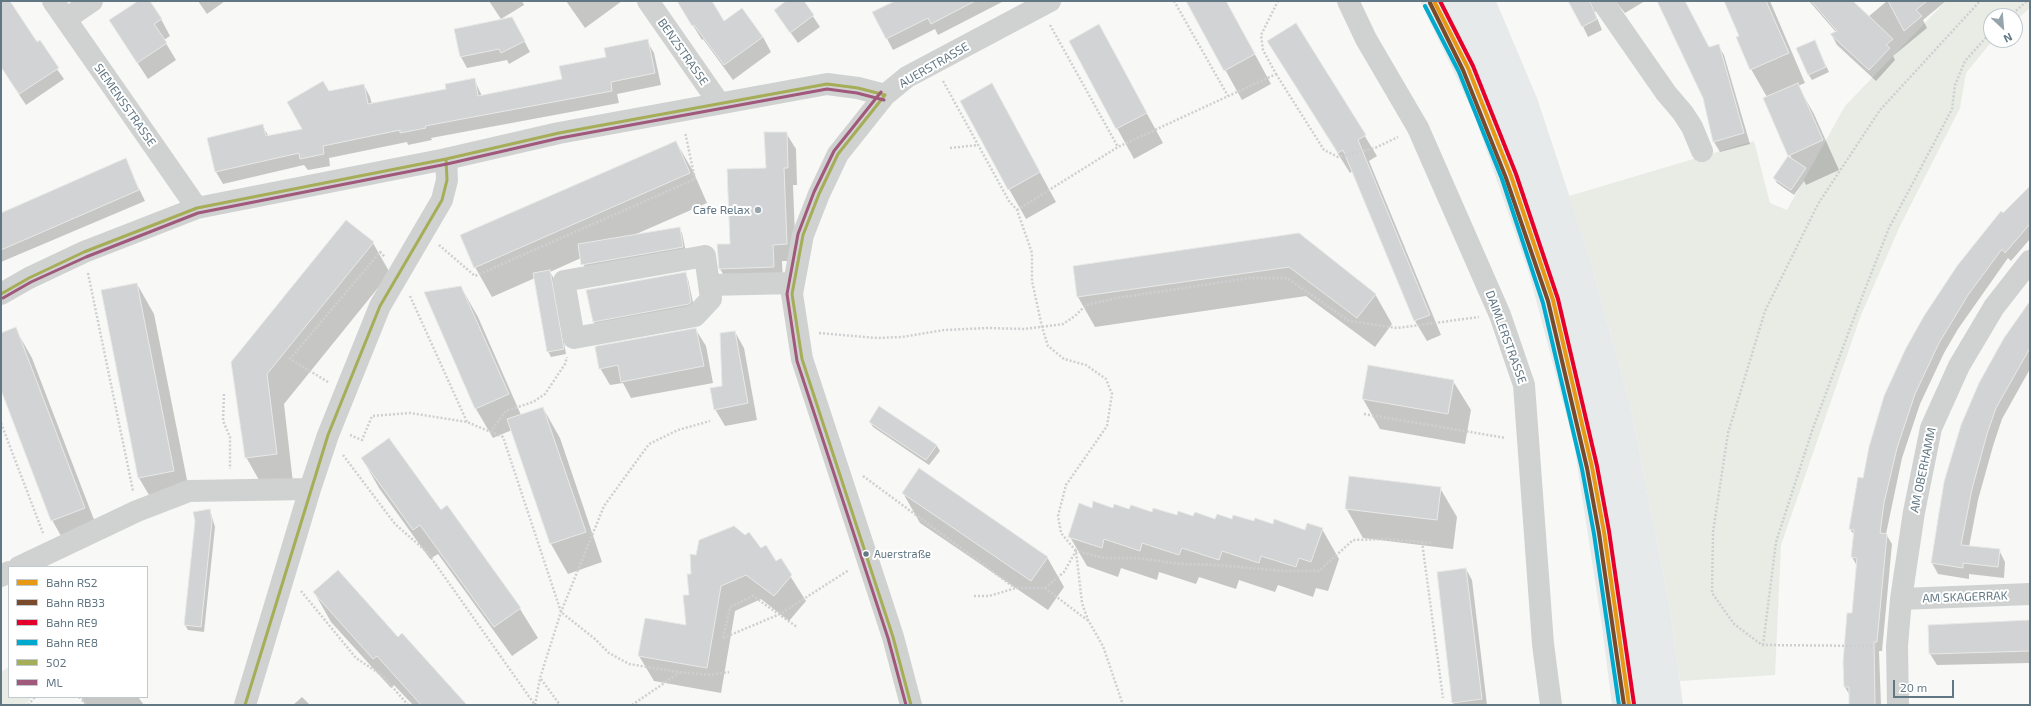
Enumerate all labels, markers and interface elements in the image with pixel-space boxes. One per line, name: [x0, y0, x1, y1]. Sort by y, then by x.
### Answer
north arrow: [1983, 8, 2023, 48]
street label: BENZSTRASSE: [655, 16, 711, 88]
text: N: [2002, 31, 2014, 46]
street label: AUERSTRASSE: [896, 39, 972, 91]
street label: SIEMENSSTRASSE: [91, 61, 159, 149]
place label: Cafe Relax: [693, 203, 750, 217]
marker: Cafe Relax: [753, 205, 763, 215]
street label: DAIMLERSTRASSE: [1482, 288, 1530, 386]
street label: AM OBERHAMM: [1907, 426, 1939, 514]
place label: Auerstraße: [874, 547, 931, 561]
marker: Auerstraße: [861, 549, 871, 559]
legend: [8, 566, 148, 698]
text: Bahn RS2: [46, 575, 98, 589]
street label: AM SKAGERRAK: [1922, 588, 2008, 606]
text: Bahn RB33: [46, 595, 105, 609]
text: Bahn RE9: [46, 615, 98, 629]
text: Bahn RE8: [46, 635, 98, 649]
text: 502: [46, 655, 66, 669]
scale bar: [1895, 672, 1956, 698]
text: ML: [46, 675, 63, 689]
text: 20 m: [1900, 680, 1927, 694]

